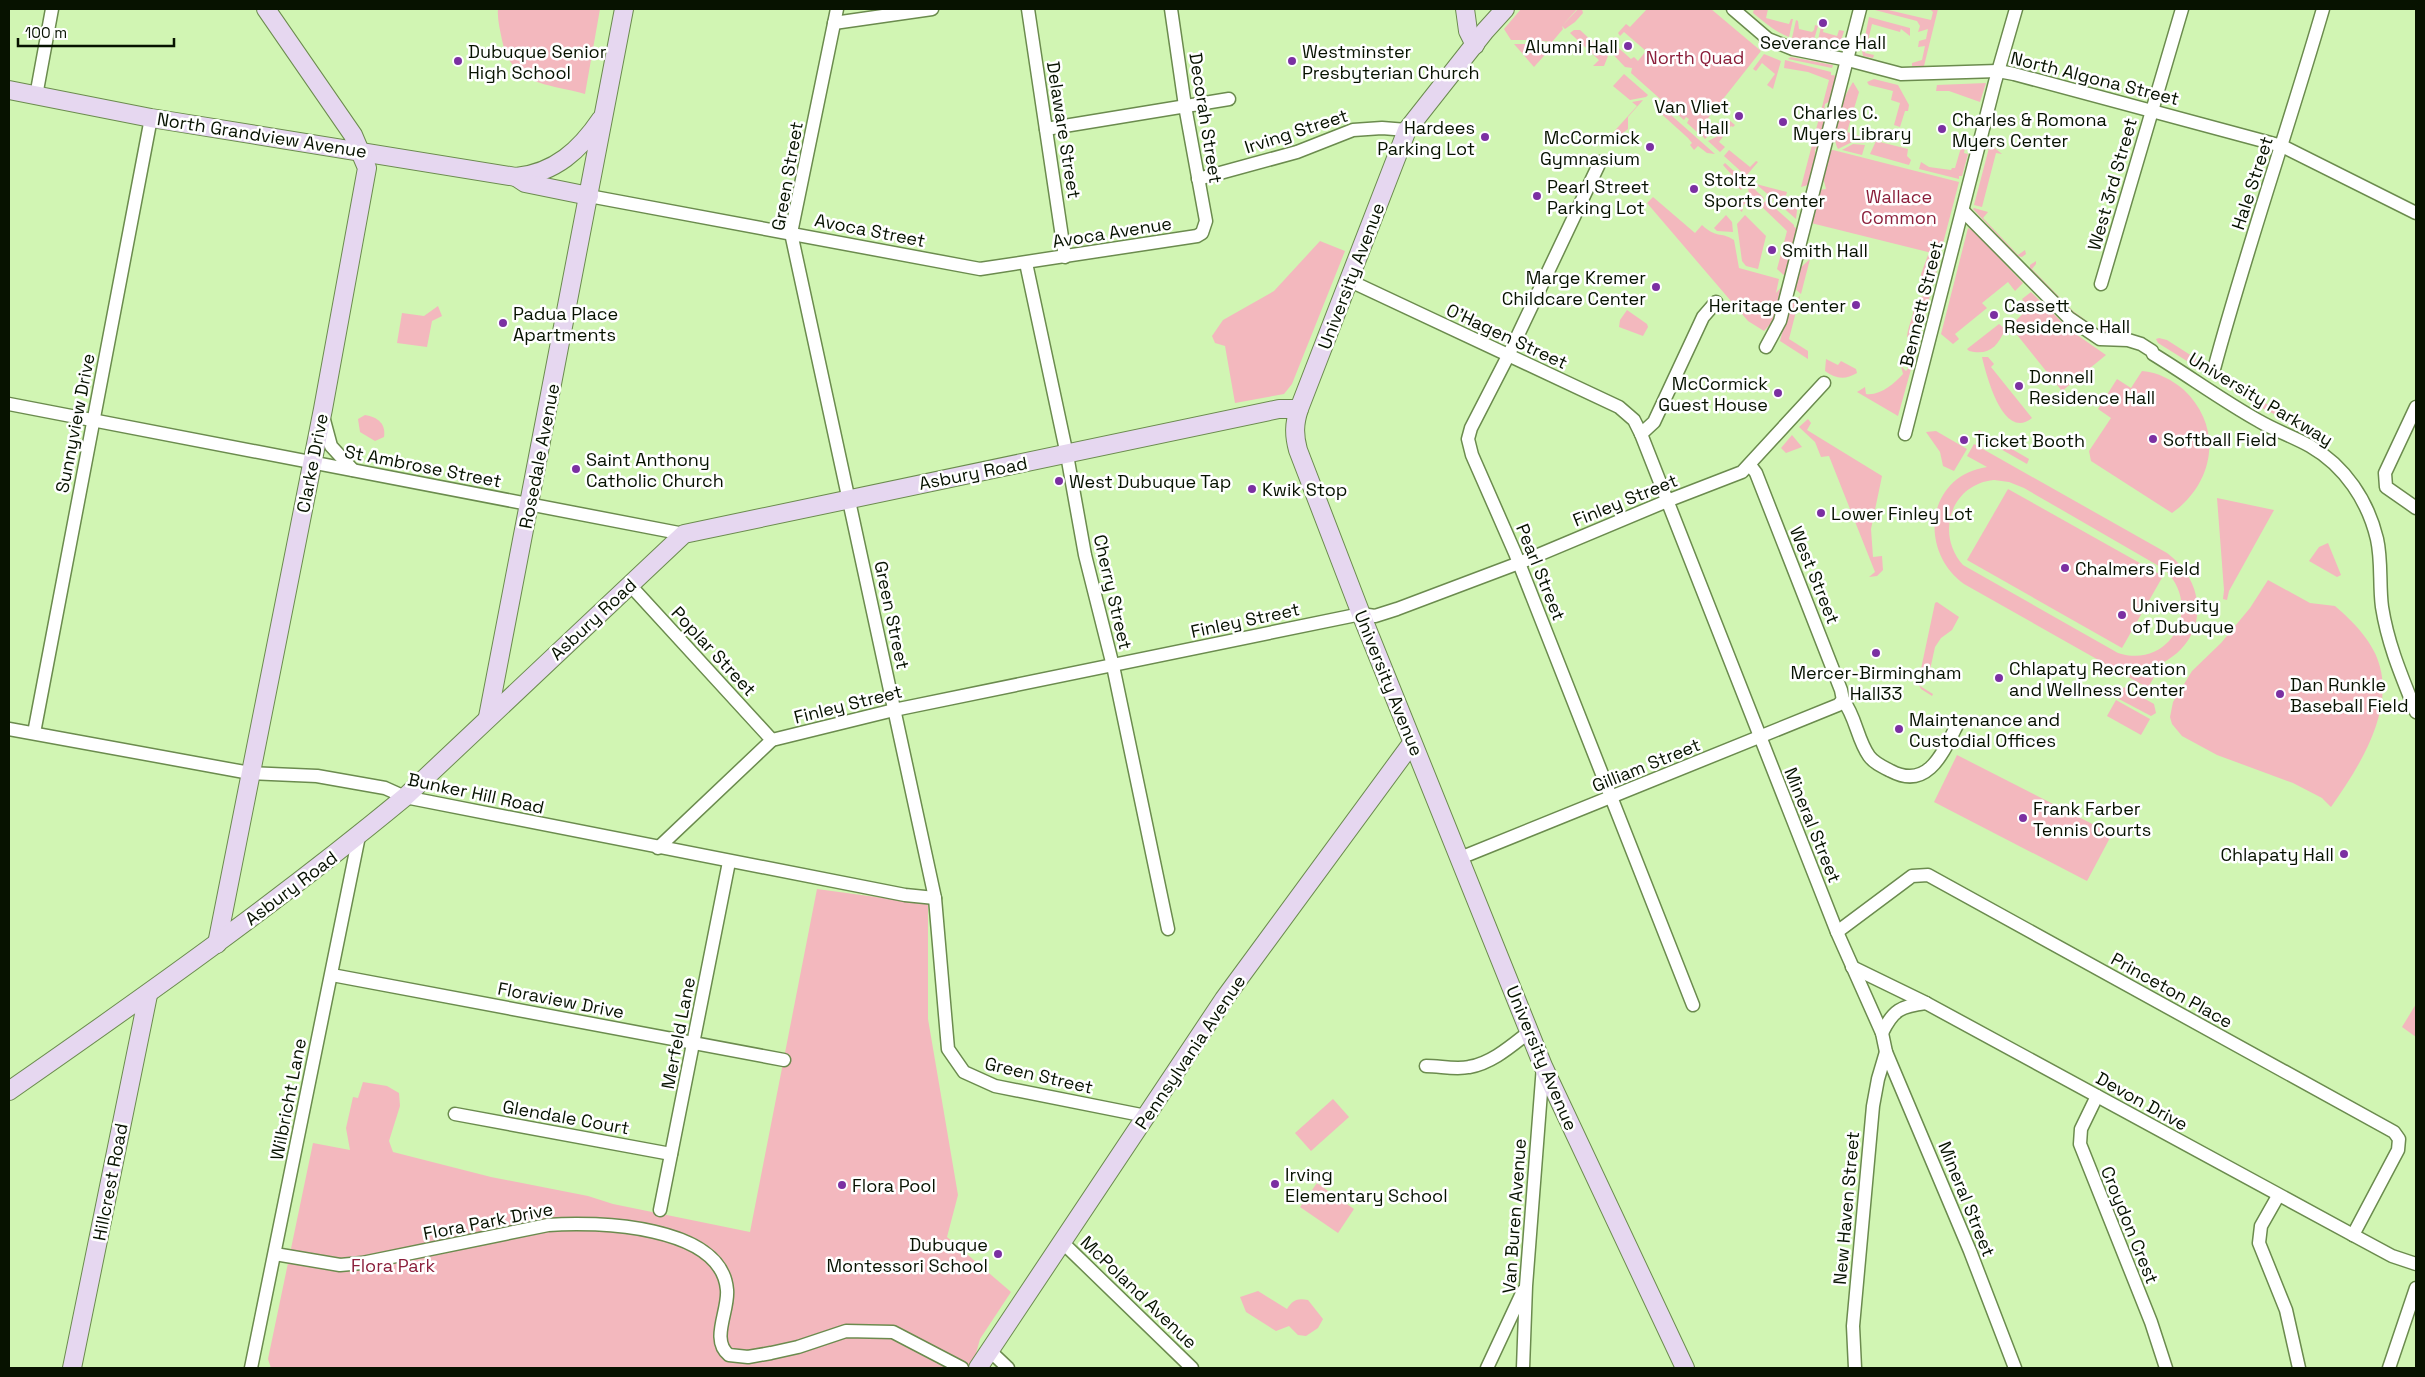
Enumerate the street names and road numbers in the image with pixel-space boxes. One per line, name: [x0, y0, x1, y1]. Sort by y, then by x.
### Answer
street label: North Algona Street: [2008, 46, 2182, 110]
street label: Decorah Street: [1184, 51, 1228, 185]
street label: Delaware Street: [1042, 60, 1086, 200]
street label: Irving Street: [1241, 103, 1351, 159]
street label: North Grandview Avenue: [155, 107, 369, 163]
street label: West 3rd Street: [2082, 115, 2142, 253]
street label: Green Street: [766, 120, 808, 232]
street label: Hale Street: [2226, 133, 2278, 233]
street label: University Avenue: [1312, 199, 1390, 353]
street label: Avoca Street: [813, 208, 927, 252]
street label: Avoca Avenue: [1051, 211, 1173, 253]
street label: Bennett Street: [1894, 239, 1948, 369]
street label: O'Hagen Street: [1443, 298, 1571, 374]
street label: University Parkway: [2184, 347, 2338, 451]
street label: Sunnyview Drive: [50, 351, 100, 495]
street label: Rosedale Avenue: [514, 381, 564, 531]
street label: Clarke Drive: [291, 411, 333, 515]
street label: St Ambrose Street: [343, 439, 503, 493]
street label: Asbury Road: [917, 451, 1029, 495]
street label: Finley Street: [1569, 469, 1681, 531]
street label: Pearl Street: [1511, 520, 1571, 624]
street label: West Street: [1785, 523, 1845, 627]
street label: Cherry Street: [1089, 532, 1137, 652]
street label: Green Street: [869, 559, 915, 671]
street label: Asbury Road: [545, 573, 641, 665]
street label: Finley Street: [1188, 597, 1302, 643]
street label: Poplar Street: [667, 601, 761, 701]
street label: University Avenue: [1349, 607, 1429, 759]
street label: Finley Street: [791, 679, 905, 729]
street label: Gilliam Street: [1588, 733, 1704, 797]
street label: Mineral Street: [1779, 764, 1847, 886]
street label: Bunker Hill Road: [406, 767, 546, 819]
street label: Asbury Road: [240, 846, 342, 930]
street label: Princeton Place: [2107, 947, 2237, 1033]
street label: Pennsylvania Avenue: [1130, 970, 1250, 1134]
street label: Merfeld Lane: [656, 975, 700, 1091]
street label: Floraview Drive: [496, 976, 626, 1024]
street label: University Avenue: [1501, 982, 1583, 1134]
street label: Wilbricht Lane: [265, 1036, 311, 1162]
street label: Green Street: [983, 1051, 1095, 1099]
street label: Devon Drive: [2092, 1066, 2192, 1136]
street label: Glendale Court: [501, 1095, 631, 1139]
street label: Hillcrest Road: [87, 1121, 133, 1243]
street label: New Haven Street: [1828, 1130, 1864, 1286]
street label: Van Buren Avenue: [1497, 1138, 1531, 1294]
street label: Mineral Street: [1933, 1138, 2001, 1260]
street label: Croydon Crest: [2096, 1163, 2164, 1287]
street label: Flora Park Drive: [421, 1197, 555, 1245]
street label: McPoland Avenue: [1076, 1230, 1202, 1354]

